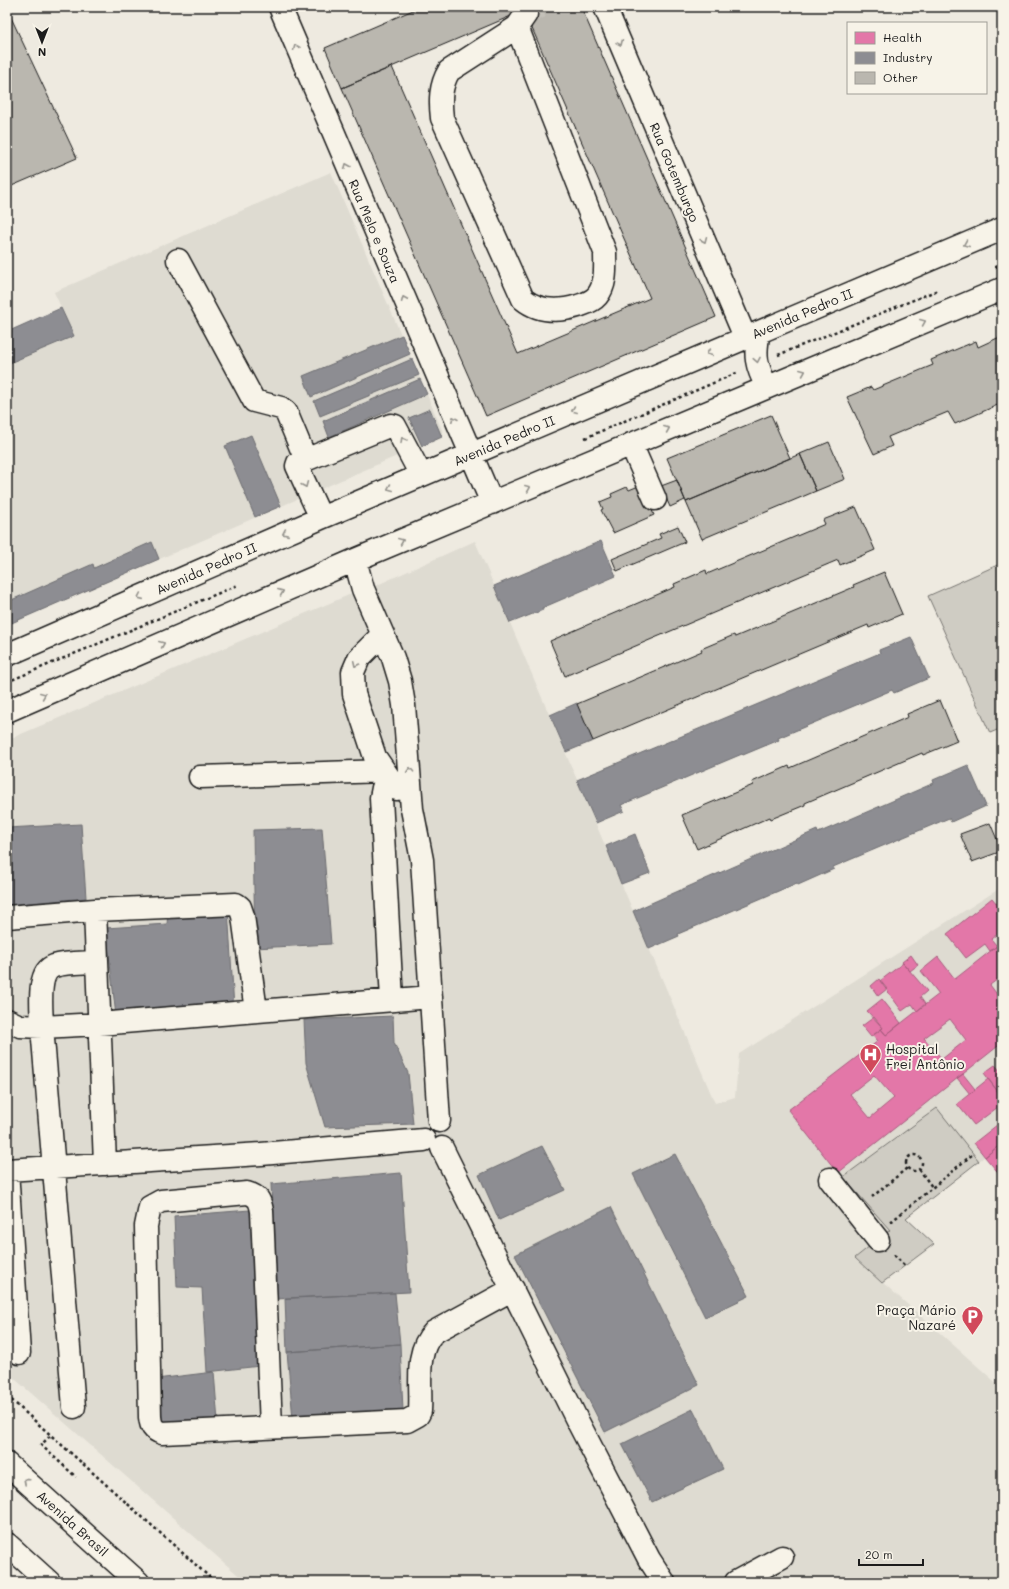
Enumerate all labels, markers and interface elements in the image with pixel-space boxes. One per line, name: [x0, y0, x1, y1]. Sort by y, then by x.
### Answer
north arrow: [22, 22, 62, 62]
legend: [847, 22, 987, 94]
text: Health: [883, 29, 922, 45]
one-way arrow: [615, 38, 623, 46]
one-way arrow: [293, 43, 301, 50]
text: N: [38, 45, 46, 60]
text: Industry: [883, 49, 932, 65]
text: Other: [883, 69, 918, 85]
street label: Rua Gotemburgo: [646, 120, 704, 225]
one-way arrow: [344, 163, 352, 170]
street label: Rua Melo e Souza: [346, 177, 404, 285]
one-way arrow: [699, 236, 707, 243]
one-way arrow: [963, 239, 971, 247]
street label: Avenida Pedro II: [749, 284, 855, 342]
one-way arrow: [400, 295, 408, 302]
one-way arrow: [920, 318, 927, 326]
one-way arrow: [706, 348, 713, 356]
one-way arrow: [752, 357, 760, 363]
one-way arrow: [798, 369, 806, 377]
one-way arrow: [571, 405, 579, 413]
street label: Avenida Pedro II: [451, 411, 557, 469]
one-way arrow: [451, 415, 459, 422]
one-way arrow: [662, 426, 670, 434]
one-way arrow: [401, 437, 408, 444]
one-way arrow: [300, 481, 308, 488]
one-way arrow: [387, 483, 395, 491]
one-way arrow: [524, 484, 531, 492]
one-way arrow: [282, 528, 290, 536]
one-way arrow: [397, 537, 404, 545]
street label: Avenida Pedro II: [153, 538, 259, 598]
one-way arrow: [277, 589, 285, 597]
one-way arrow: [137, 592, 144, 600]
one-way arrow: [158, 640, 165, 648]
one-way arrow: [353, 660, 361, 668]
one-way arrow: [38, 692, 46, 700]
one-way arrow: [406, 767, 415, 773]
place label: Hospital Frei Antônio: [886, 1040, 965, 1072]
hospital icon: Hospital Frei Antônio: [857, 1042, 883, 1075]
place label: Praça Mário Nazaré: [877, 1301, 956, 1333]
parking icon: Praça Mário Nazaré: [959, 1303, 985, 1336]
one-way arrow: [23, 1478, 31, 1486]
street label: Avenida Brasil: [34, 1486, 112, 1560]
scale bar: [859, 1541, 923, 1567]
text: 20 m: [865, 1546, 893, 1562]

